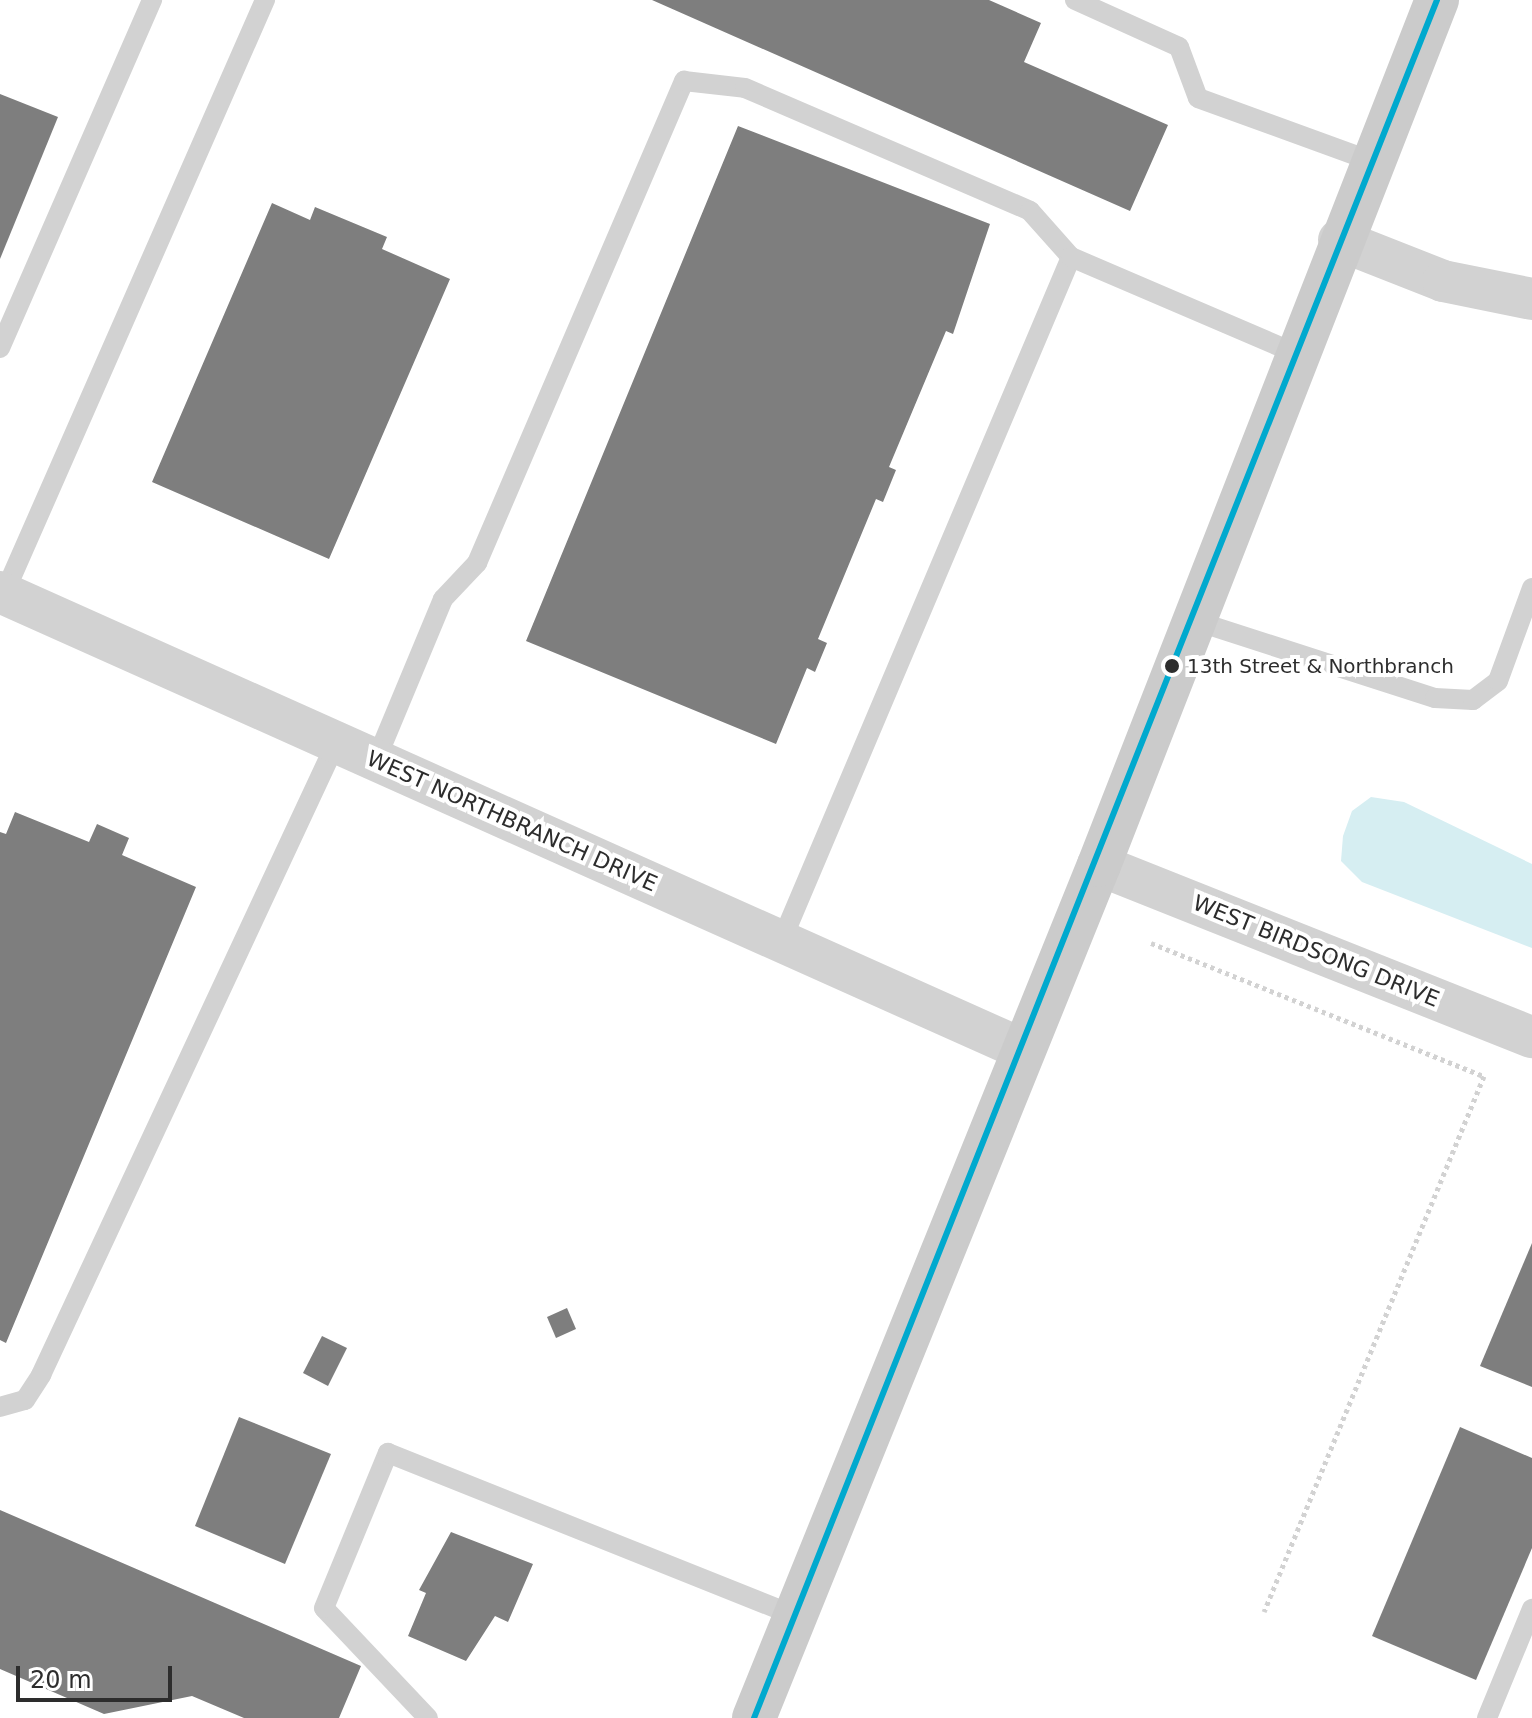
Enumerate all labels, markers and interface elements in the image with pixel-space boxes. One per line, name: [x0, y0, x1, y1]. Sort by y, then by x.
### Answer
place label: 13th Street & Northbranch: [1187, 654, 1454, 678]
marker: 13th Street & Northbranch: [1164, 658, 1180, 674]
street label: WEST NORTHBRANCH DRIVE: [363, 745, 661, 897]
street label: WEST BIRDSONG DRIVE: [1189, 889, 1443, 1013]
scale bar: [20, 1650, 176, 1700]
text: 20 m: [30, 1666, 92, 1694]

